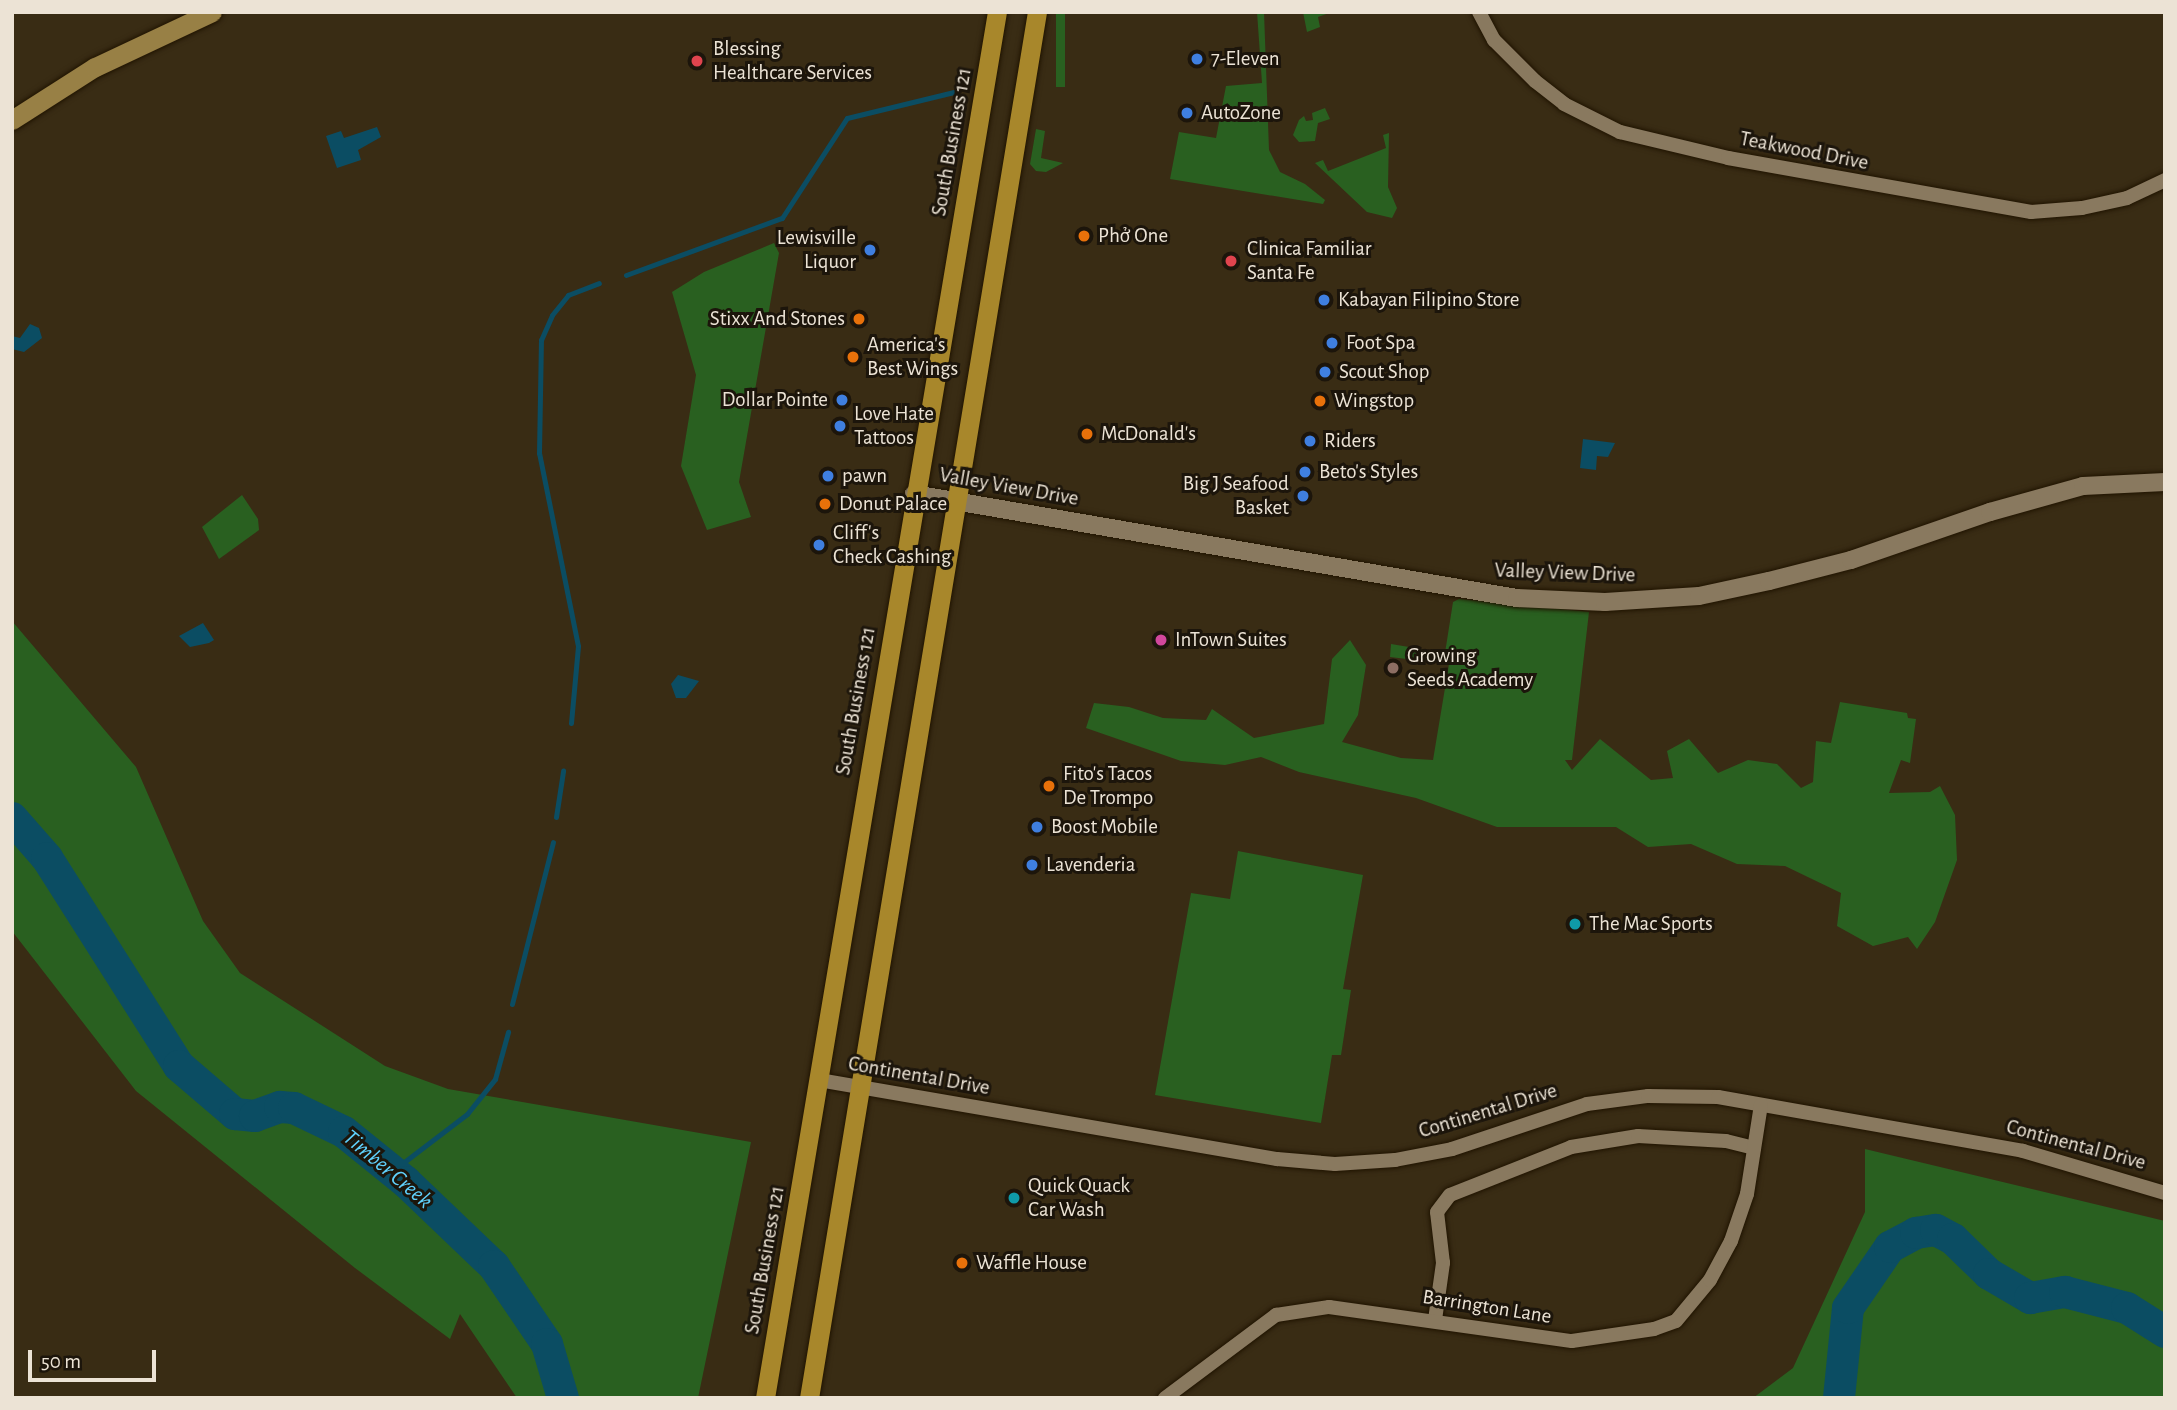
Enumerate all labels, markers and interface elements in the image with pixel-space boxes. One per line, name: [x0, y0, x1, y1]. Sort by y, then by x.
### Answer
place label: Blessing Healthcare Services: [713, 36, 872, 86]
place label: 7-Eleven: [1211, 46, 1280, 72]
marker: Blessing Healthcare Services: [687, 51, 707, 71]
marker: 7-Eleven: [1189, 51, 1205, 67]
street label: South Business 121: [927, 66, 977, 218]
place label: AutoZone: [1201, 100, 1281, 126]
marker: AutoZone: [1179, 105, 1195, 121]
street label: Teakwood Drive: [1738, 126, 1870, 176]
place label: Phở One: [1098, 223, 1168, 249]
place label: Lewisville Liquor: [777, 225, 856, 275]
marker: Phở One: [1076, 228, 1092, 244]
place label: Clinica Familiar Santa Fe: [1247, 236, 1372, 286]
marker: Lewisville Liquor: [862, 242, 878, 258]
marker: Clinica Familiar Santa Fe: [1221, 251, 1241, 271]
place label: Kabayan Filipino Store: [1338, 287, 1519, 313]
marker: Kabayan Filipino Store: [1316, 292, 1332, 308]
place label: Stixx And Stones: [710, 306, 845, 332]
marker: Stixx And Stones: [851, 311, 867, 327]
place label: Foot Spa: [1346, 330, 1415, 356]
place label: America's Best Wings: [867, 332, 958, 382]
marker: Foot Spa: [1324, 335, 1340, 351]
marker: America's Best Wings: [845, 349, 861, 365]
place label: Scout Shop: [1339, 359, 1429, 385]
marker: Scout Shop: [1317, 364, 1333, 380]
place label: Dollar Pointe: [722, 387, 828, 413]
place label: Wingstop: [1334, 388, 1414, 414]
marker: Dollar Pointe: [834, 392, 850, 408]
marker: Wingstop: [1312, 393, 1328, 409]
place label: Love Hate Tattoos: [854, 401, 934, 451]
marker: Love Hate Tattoos: [832, 418, 848, 434]
place label: McDonald's: [1101, 421, 1196, 447]
marker: McDonald's: [1079, 426, 1095, 442]
place label: Riders: [1324, 428, 1376, 454]
marker: Riders: [1302, 433, 1318, 449]
place label: Beto's Styles: [1319, 459, 1418, 485]
street label: Valley View Drive: [937, 462, 1081, 512]
place label: pawn: [842, 463, 887, 489]
marker: Beto's Styles: [1297, 464, 1313, 480]
marker: pawn: [820, 468, 836, 484]
place label: Big J Seafood Basket: [1183, 471, 1289, 521]
marker: Big J Seafood Basket: [1295, 488, 1311, 504]
place label: Donut Palace: [839, 491, 947, 517]
marker: Donut Palace: [817, 496, 833, 512]
place label: Cliff's Check Cashing: [833, 520, 951, 570]
marker: Cliff's Check Cashing: [811, 537, 827, 553]
street label: Valley View Drive: [1494, 558, 1636, 588]
street label: South Business 121: [831, 625, 881, 777]
place label: InTown Suites: [1175, 627, 1287, 653]
marker: InTown Suites: [1153, 632, 1169, 648]
place label: Growing Seeds Academy: [1407, 643, 1533, 693]
marker: Growing Seeds Academy: [1385, 660, 1401, 676]
place label: Fito's Tacos De Trompo: [1063, 761, 1153, 811]
marker: Fito's Tacos De Trompo: [1041, 778, 1057, 794]
place label: Boost Mobile: [1051, 814, 1158, 840]
marker: Boost Mobile: [1029, 819, 1045, 835]
place label: Lavenderia: [1046, 852, 1135, 878]
marker: Lavenderia: [1024, 857, 1040, 873]
place label: The Mac Sports: [1589, 911, 1713, 937]
marker: The Mac Sports: [1567, 916, 1583, 932]
street label: Continental Drive: [846, 1051, 992, 1101]
street label: Continental Drive: [1416, 1078, 1560, 1144]
street label: Continental Drive: [2004, 1114, 2148, 1176]
water label: Timber Creek: [337, 1125, 437, 1215]
place label: Quick Quack Car Wash: [1028, 1173, 1130, 1223]
street label: South Business 121: [740, 1184, 790, 1336]
marker: Quick Quack Car Wash: [1006, 1190, 1022, 1206]
place label: Waffle House: [976, 1250, 1087, 1276]
marker: Waffle House: [954, 1255, 970, 1271]
street label: Barrington Lane: [1421, 1284, 1553, 1330]
scale bar: [32, 1336, 159, 1380]
text: 50 m: [41, 1351, 81, 1372]

